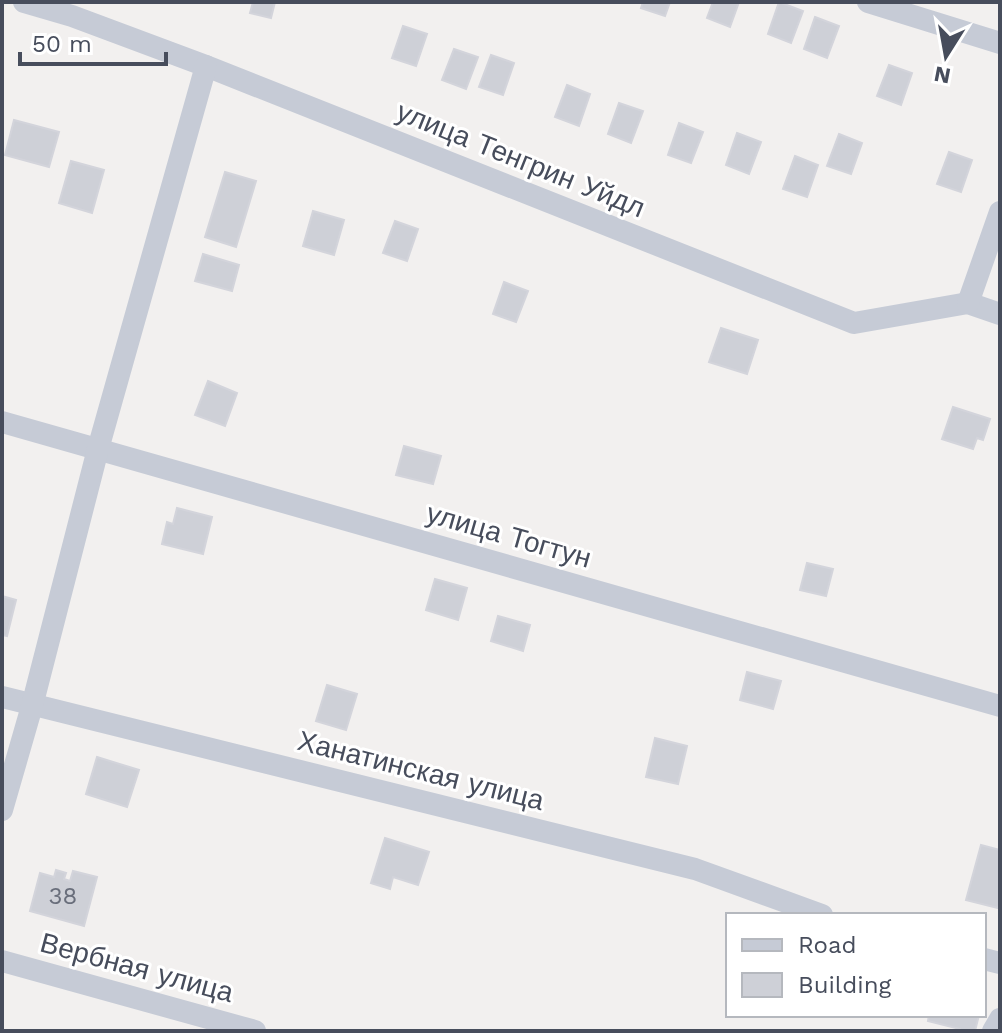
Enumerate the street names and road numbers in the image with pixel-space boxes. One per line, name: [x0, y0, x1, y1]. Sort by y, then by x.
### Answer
street label: улица Тенгрин Уйдл: [392, 95, 650, 224]
street label: улица Тогтун: [423, 496, 595, 575]
street label: Ханатинская улица: [294, 724, 548, 817]
street label: Вербная улица: [37, 926, 237, 1009]

